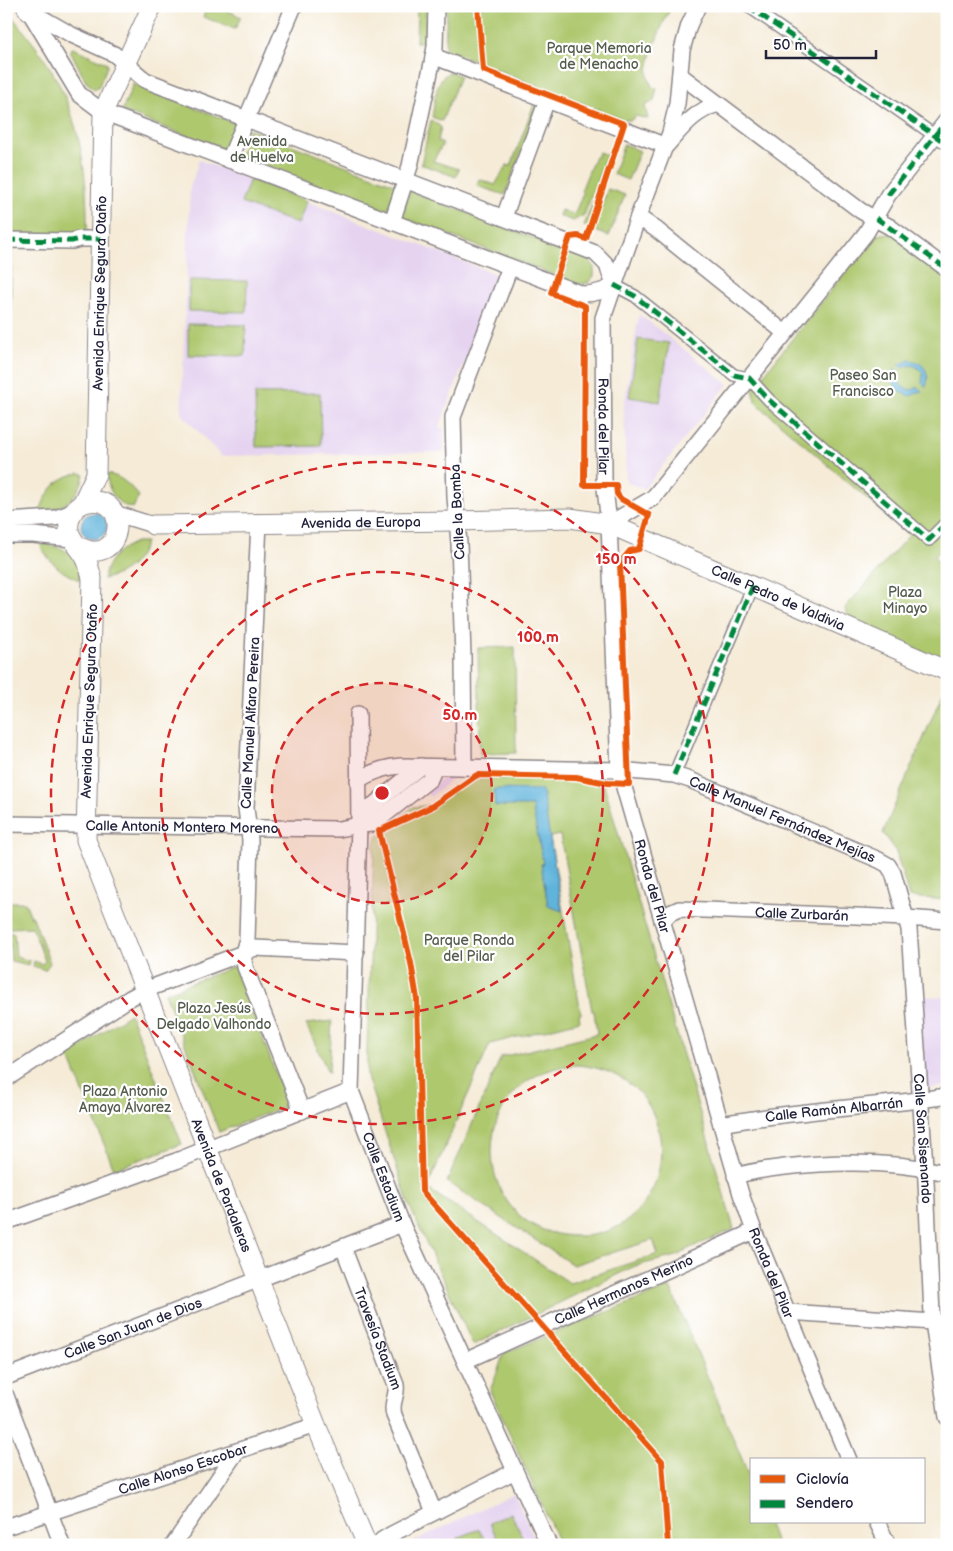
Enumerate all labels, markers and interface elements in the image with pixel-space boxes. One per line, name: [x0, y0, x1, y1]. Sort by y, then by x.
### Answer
scale bar: [766, 28, 876, 60]
text: 50 m: [773, 36, 807, 55]
park label: Parque Memoria de Menacho: [546, 40, 652, 73]
park label: Avenida de Huelva: [230, 133, 294, 166]
street label: Avenida Enrique Segura Otaño: [90, 196, 110, 391]
park label: Paseo San Francisco: [829, 367, 897, 400]
street label: Ronda del Pilar: [594, 378, 612, 476]
street label: Calle la Bomba: [446, 464, 468, 560]
street label: Avenida de Europa: [301, 513, 421, 532]
text: 150 m: [595, 550, 637, 569]
street label: Calle Pedro de Valdivia: [708, 561, 848, 635]
park label: Plaza Minayo: [882, 584, 928, 617]
street label: Avenida Enrique Segura Otaño: [78, 603, 101, 799]
text: 100 m: [517, 628, 559, 647]
street label: Calle Manuel Alfaro Pereira: [237, 636, 264, 810]
text: 50 m: [443, 706, 478, 725]
street label: Calle Manuel Fernández Mejías: [686, 773, 878, 867]
centre of rings: [373, 784, 391, 802]
street label: Calle Antonio Montero Moreno: [85, 817, 279, 837]
street label: Ronda del Pilar: [630, 837, 674, 936]
street label: Calle Zurbarán: [755, 904, 849, 925]
park label: Parque Ronda del Pilar: [424, 932, 514, 965]
park label: Plaza Jesús Delgado Valhondo: [157, 1000, 271, 1033]
street label: Calle San Sisenando: [910, 1073, 935, 1204]
park label: Plaza Antonio Amaya Álvarez: [79, 1083, 171, 1116]
street label: Calle Ramón Albarrán: [764, 1094, 904, 1126]
street label: Avenida de Pardaleras: [187, 1116, 255, 1255]
street label: Calle Estadium: [359, 1130, 408, 1224]
street label: Ronda del Pilar: [744, 1225, 798, 1322]
street label: Calle Hermanos Merino: [552, 1251, 696, 1329]
street label: Travesía Stadium: [350, 1285, 405, 1392]
street label: Calle San Juan de Dios: [62, 1294, 204, 1363]
street label: Calle Alonso Escobar: [116, 1440, 250, 1498]
legend: [750, 1458, 926, 1524]
text: Ciclovía: [796, 1470, 849, 1489]
text: Sendero: [796, 1494, 854, 1513]

